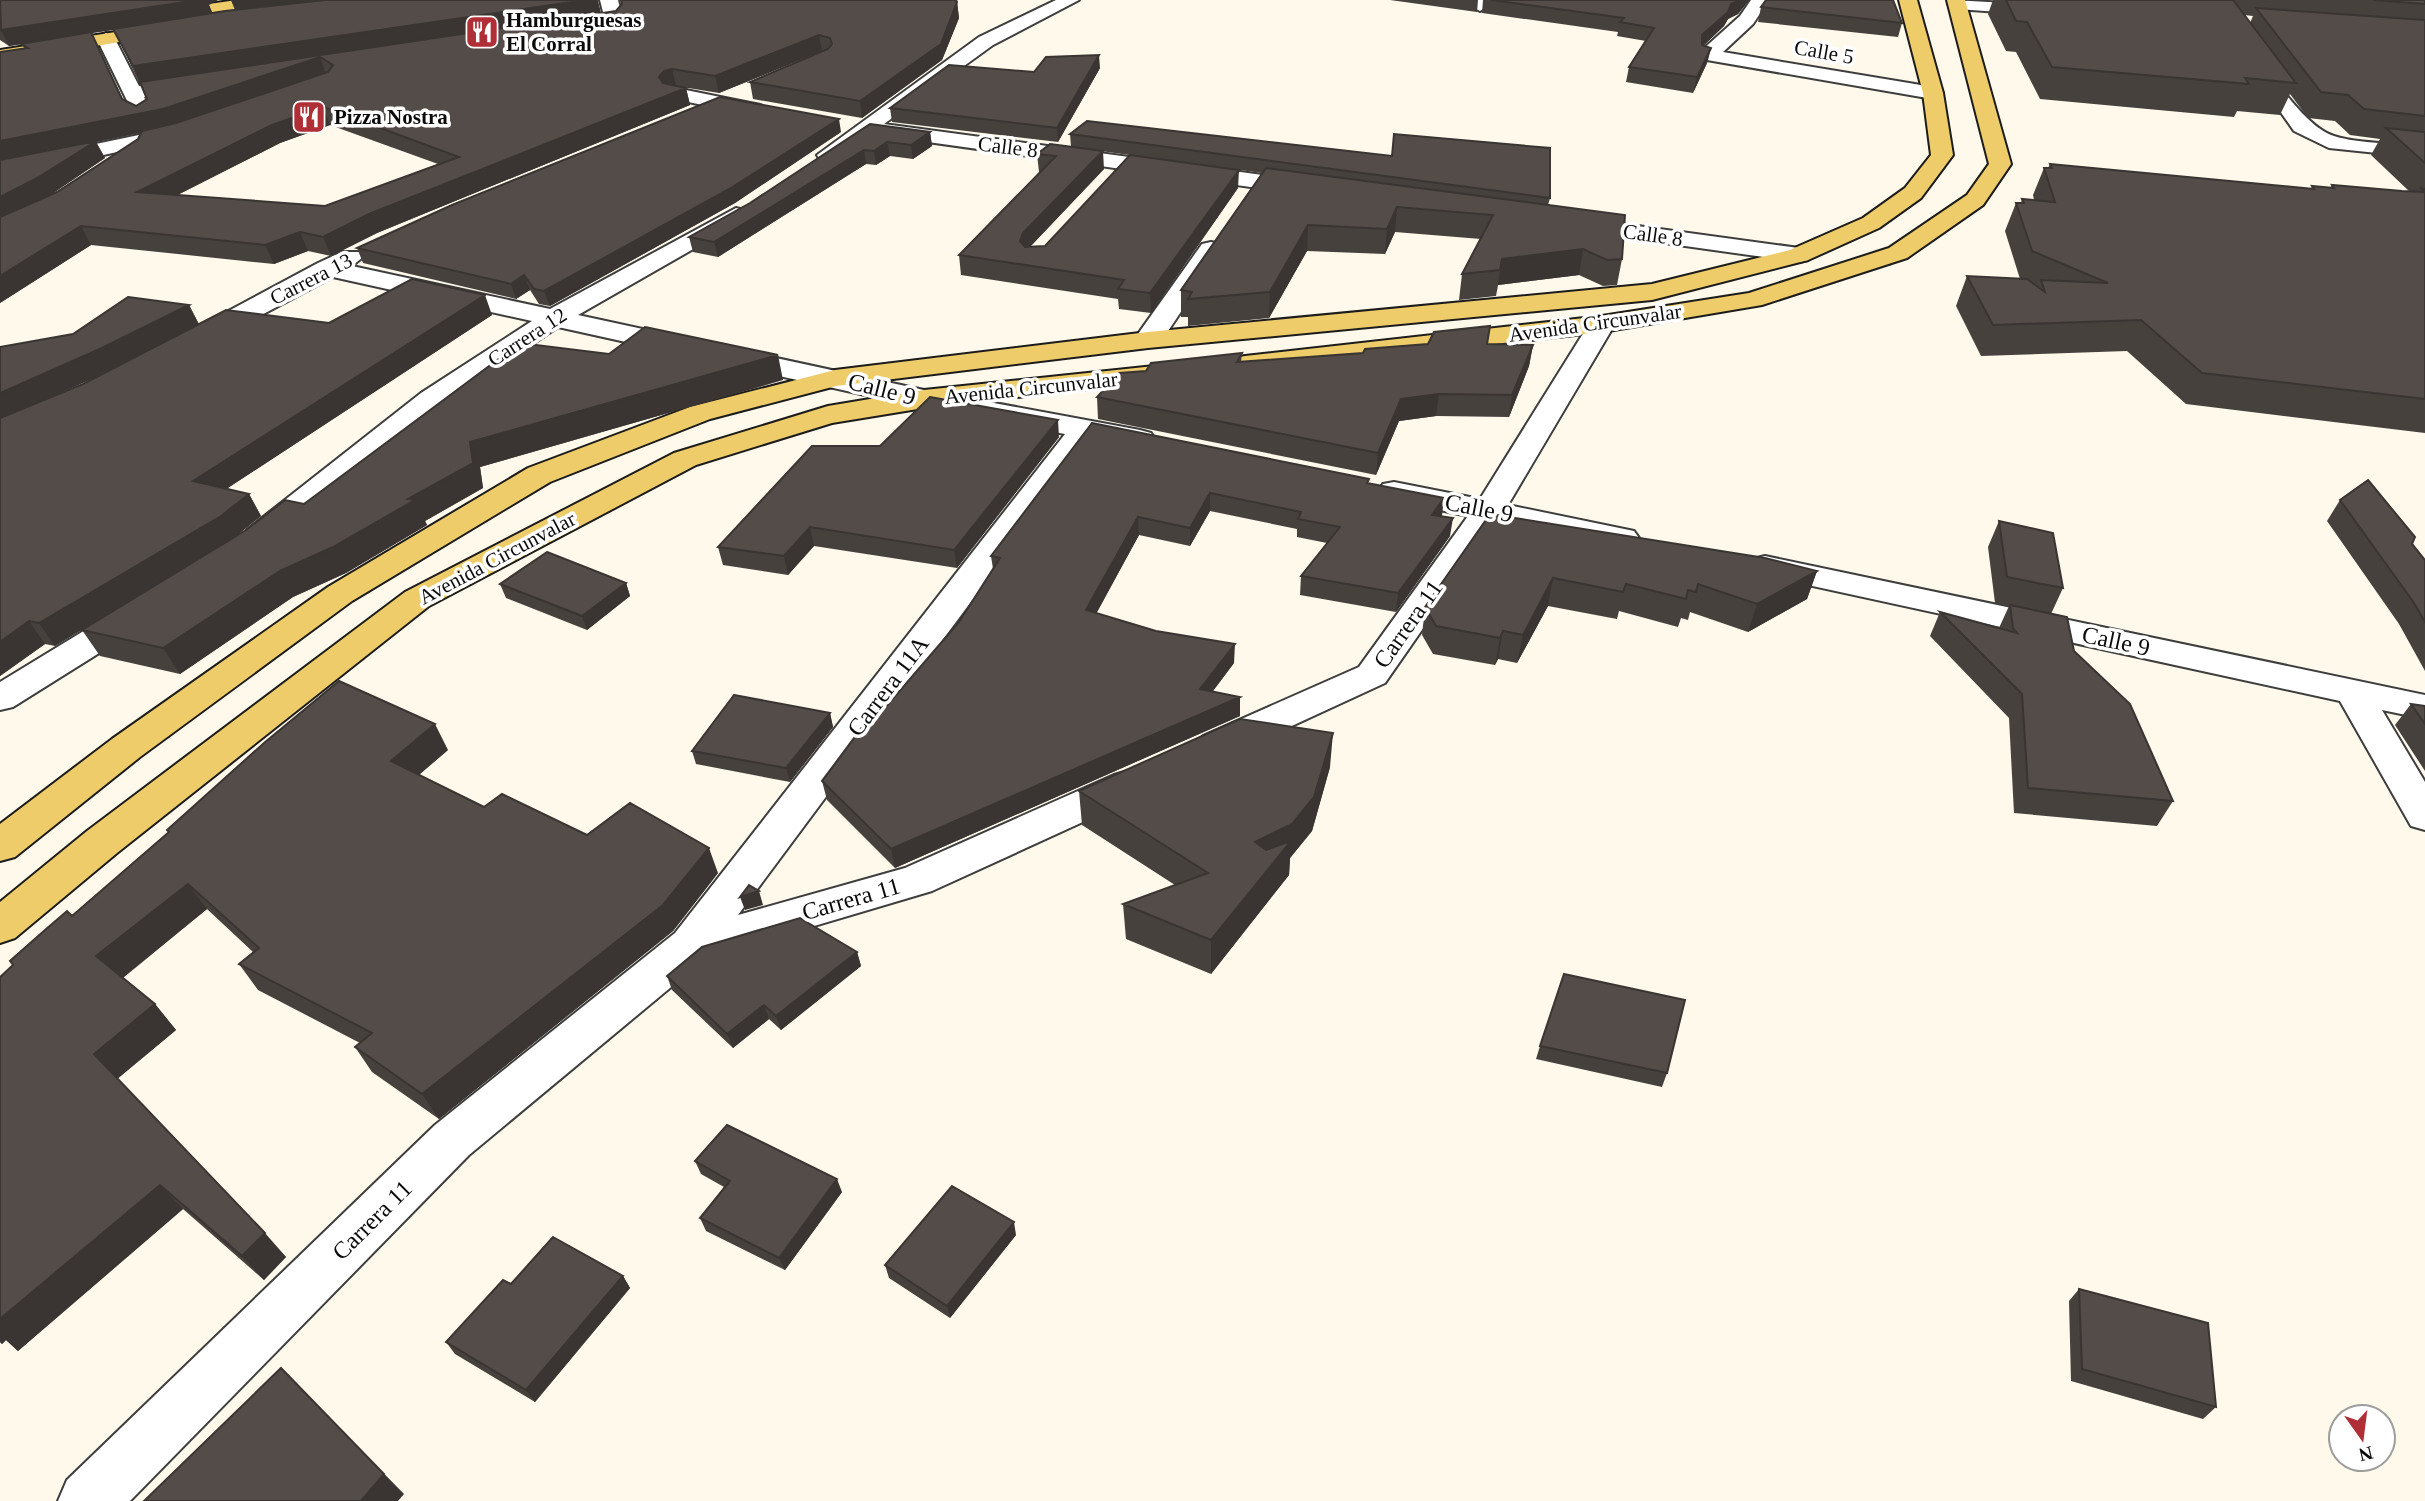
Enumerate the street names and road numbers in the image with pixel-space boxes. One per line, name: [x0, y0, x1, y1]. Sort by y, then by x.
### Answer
street label: Calle 5: [1792, 35, 1856, 69]
street label: Calle 8: [977, 131, 1039, 163]
street label: Calle 8: [1622, 219, 1684, 251]
street label: Carrera 13: [266, 248, 356, 310]
street label: Avenida Circunvalar: [1507, 299, 1683, 347]
street label: Carrera 12: [483, 303, 571, 371]
street label: Avenida Circunvalar: [943, 367, 1119, 409]
street label: Calle 9: [846, 368, 918, 410]
street label: Calle 9: [1443, 489, 1515, 527]
street label: Avenida Circunvalar: [415, 507, 579, 609]
street label: Carrera 11: [1368, 575, 1448, 673]
street label: Calle 9: [2080, 621, 2152, 661]
street label: Carrera 11A: [842, 630, 934, 741]
street label: Carrera 11: [799, 873, 903, 925]
street label: Carrera 11: [327, 1175, 417, 1265]

